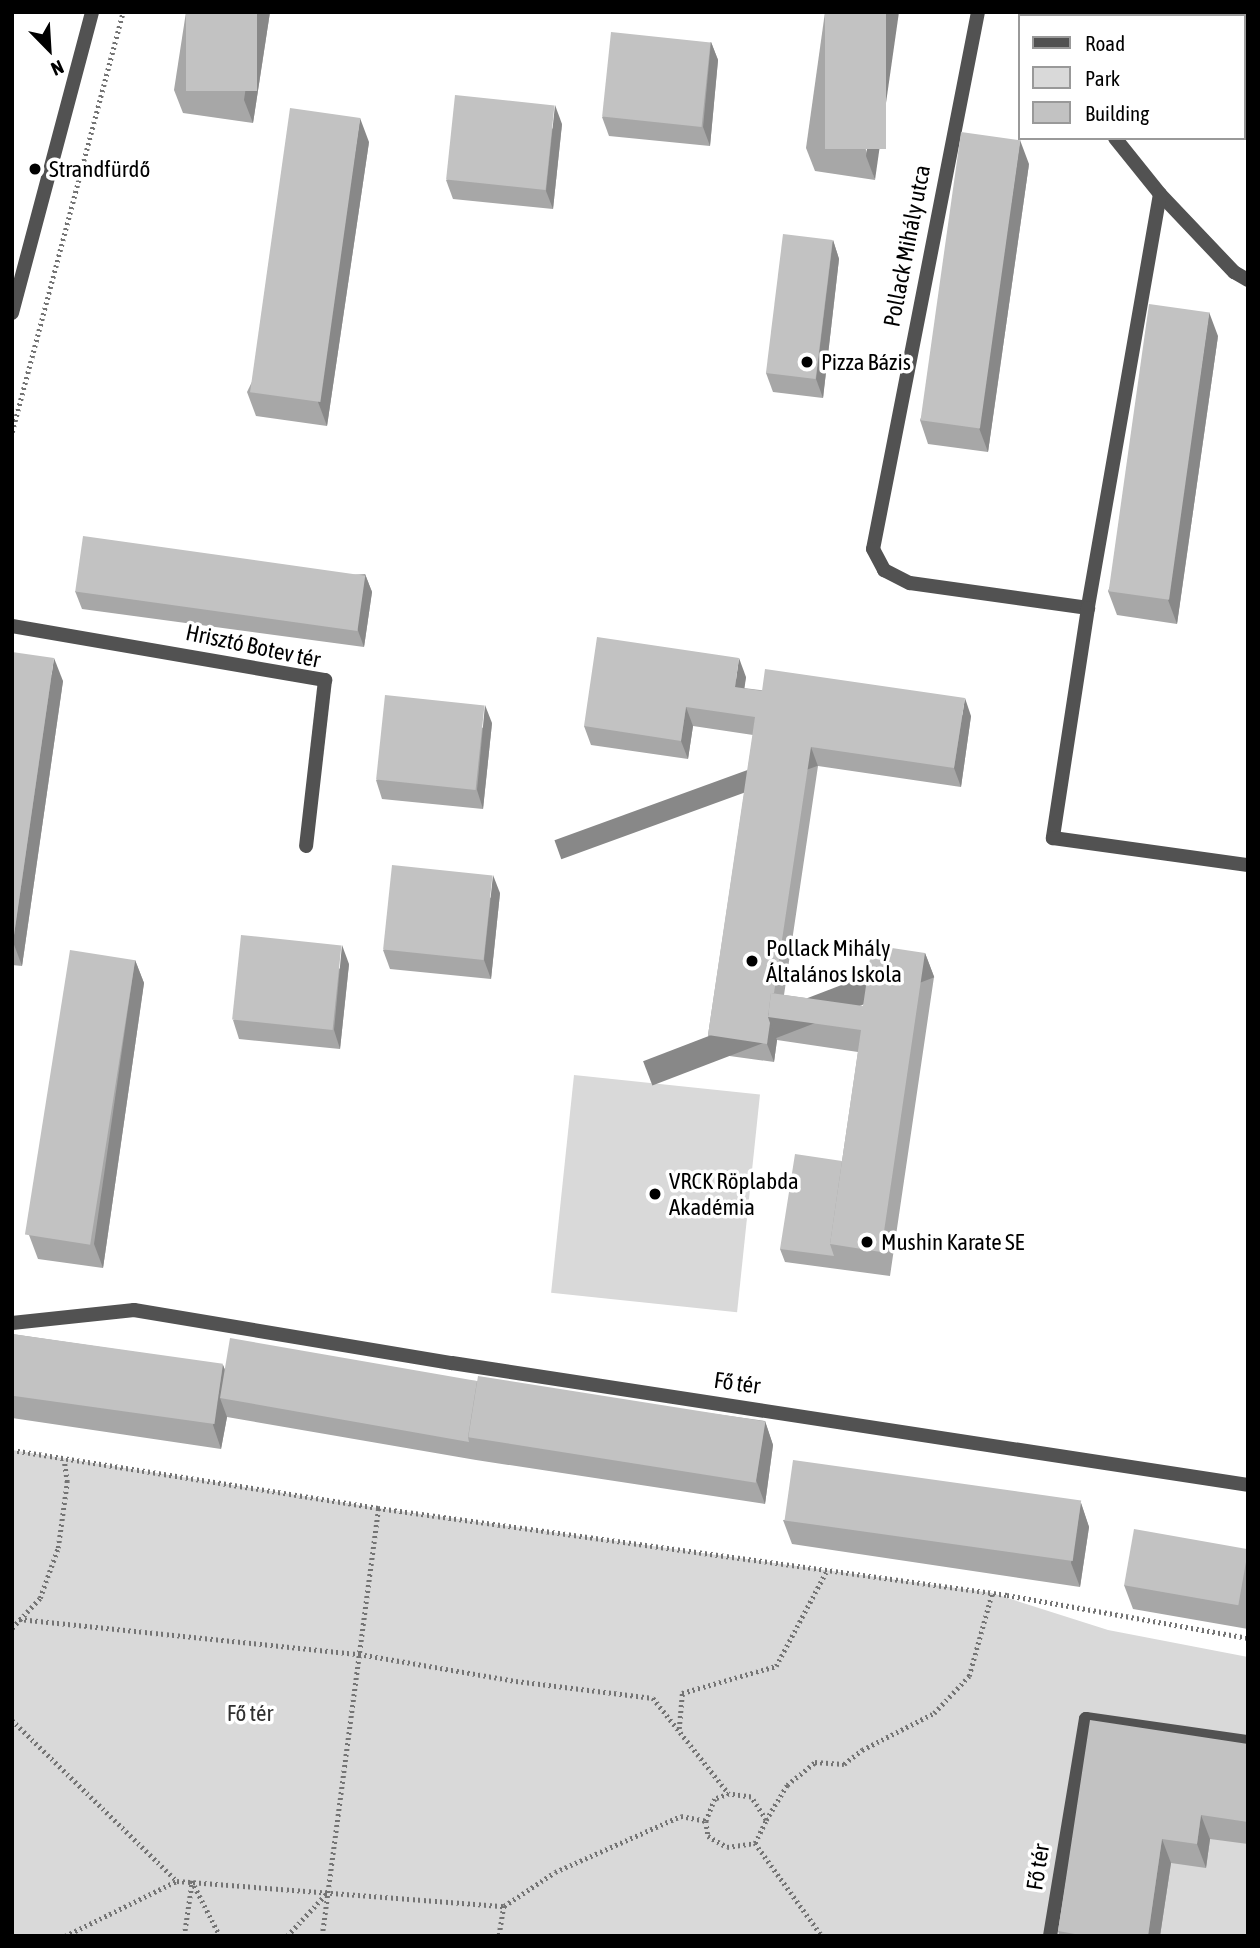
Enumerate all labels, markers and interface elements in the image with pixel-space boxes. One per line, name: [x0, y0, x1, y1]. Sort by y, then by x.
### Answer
north arrow: [14, 14, 84, 84]
legend: [1018, 14, 1246, 140]
text: Road: [1085, 31, 1125, 55]
text: N: [48, 56, 67, 81]
text: Park: [1085, 66, 1120, 90]
text: Building: [1085, 101, 1149, 125]
place label: Strandfürdő: [49, 155, 150, 183]
marker: Strandfürdő: [27, 161, 43, 177]
street label: Pollack Mihály utca: [878, 163, 936, 329]
place label: Pizza Bázis: [821, 348, 911, 376]
marker: Pizza Bázis: [799, 354, 815, 370]
street label: Hrisztó Botev tér: [183, 618, 323, 674]
place label: Pollack Mihály Általános Iskola: [766, 934, 902, 988]
marker: Pollack Mihály Általános Iskola: [744, 953, 760, 969]
place label: VRCK Röplabda Akadémia: [669, 1167, 799, 1221]
marker: VRCK Röplabda Akadémia: [647, 1186, 663, 1202]
place label: Mushin Karate SE: [881, 1228, 1024, 1256]
marker: Mushin Karate SE: [859, 1234, 875, 1250]
street label: Fő tér: [712, 1366, 762, 1400]
park label: Fő tér: [227, 1699, 273, 1727]
street label: Fő tér: [1021, 1842, 1055, 1892]

